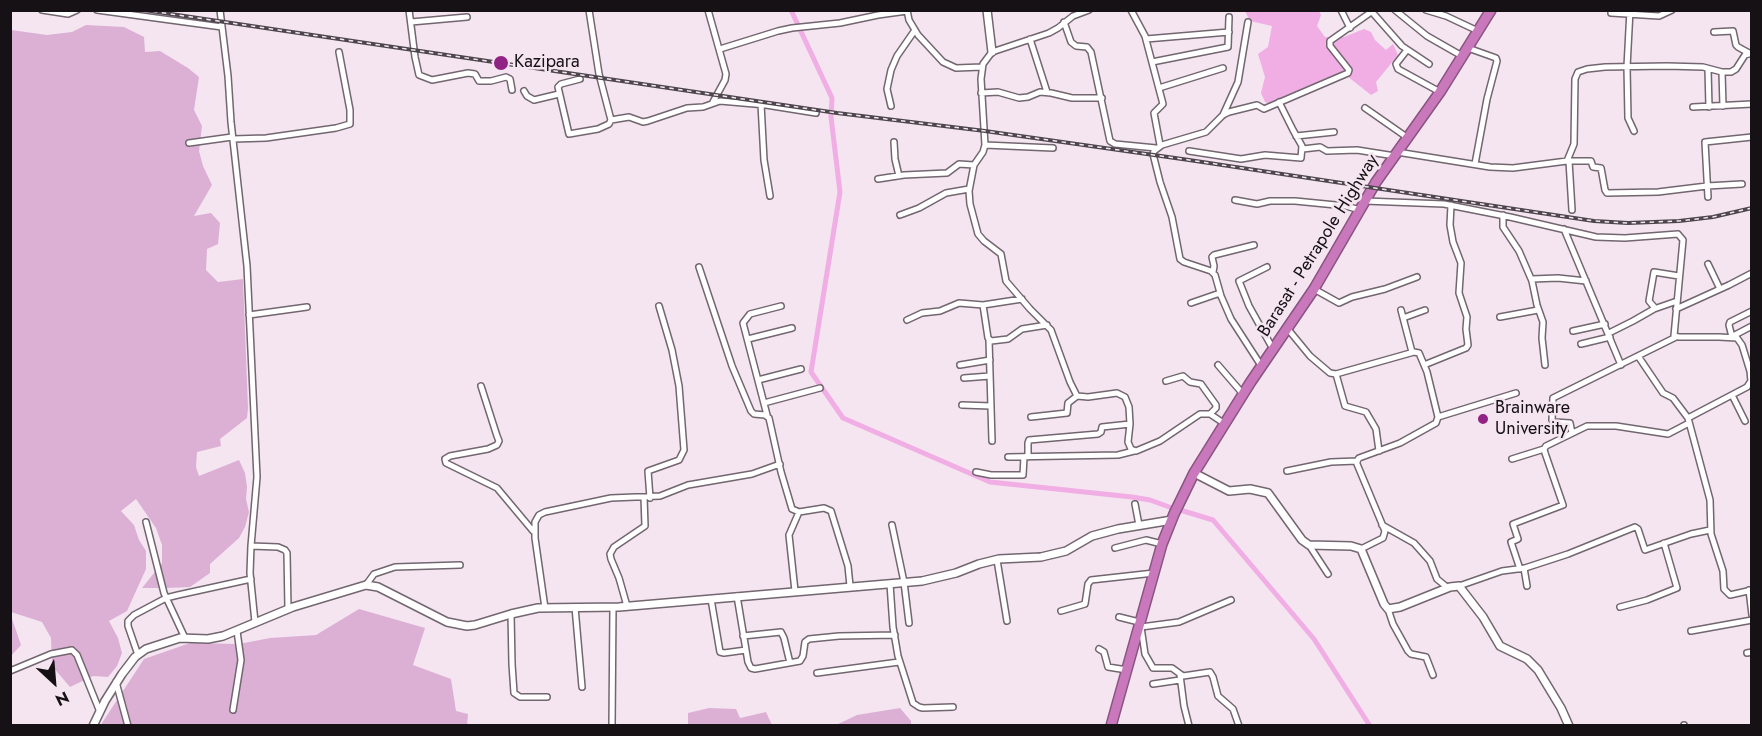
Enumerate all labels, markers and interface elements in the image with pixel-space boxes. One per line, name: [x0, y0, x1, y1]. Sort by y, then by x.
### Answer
place label: Kazipara: [514, 52, 580, 74]
marker: Kazipara: [492, 54, 510, 72]
street label: Barasat - Petrapole Highway: [1254, 151, 1384, 341]
place label: Brainware University: [1495, 398, 1570, 440]
marker: Brainware University: [1476, 412, 1490, 426]
north arrow: [24, 652, 84, 712]
text: N: [51, 686, 73, 712]

